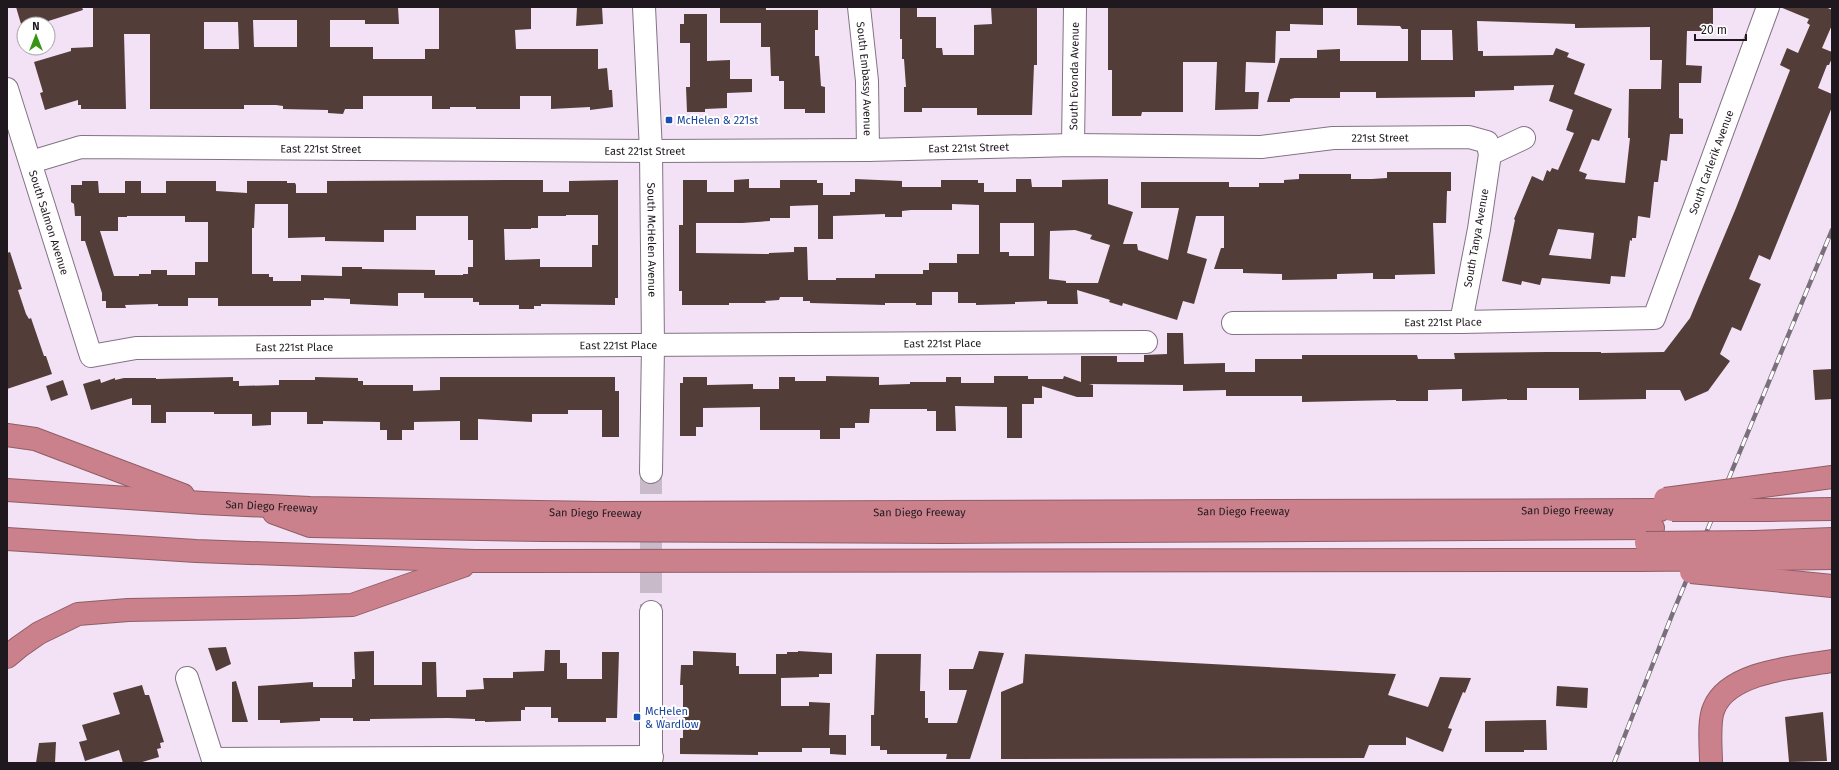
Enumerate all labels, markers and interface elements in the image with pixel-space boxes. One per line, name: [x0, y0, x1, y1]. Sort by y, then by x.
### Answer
north arrow: [16, 16, 56, 56]
scale bar: [1695, 16, 1746, 42]
text: N: [32, 20, 40, 33]
street label: South Embassy Avenue: [854, 21, 874, 136]
street label: South Evonda Avenue: [1067, 22, 1082, 130]
text: 20 m: [1701, 23, 1727, 37]
street label: South Carlerik Avenue: [1687, 108, 1737, 216]
place label: McHelen & 221st: [677, 114, 758, 127]
marker: McHelen & 221st: [664, 115, 674, 125]
street label: 221st Street: [1351, 131, 1409, 145]
street label: East 221st Street: [928, 141, 1009, 156]
street label: East 221st Street: [280, 142, 361, 156]
street label: East 221st Street: [604, 145, 685, 158]
street label: South Salmon Avenue: [26, 169, 71, 277]
street label: South McHelen Avenue: [644, 182, 658, 297]
street label: South Tanya Avenue: [1461, 188, 1492, 289]
street label: East 221st Place: [1404, 316, 1482, 329]
street label: East 221st Place: [904, 337, 981, 350]
street label: East 221st Place: [580, 339, 657, 352]
street label: East 221st Place: [256, 341, 333, 354]
street label: San Diego Freeway: [225, 498, 318, 515]
street label: San Diego Freeway: [1521, 504, 1614, 517]
street label: San Diego Freeway: [1197, 505, 1290, 518]
street label: San Diego Freeway: [549, 506, 642, 520]
street label: San Diego Freeway: [873, 506, 966, 519]
place label: McHelen & Wardlow: [645, 705, 699, 731]
marker: McHelen & Wardlow: [632, 712, 642, 722]

